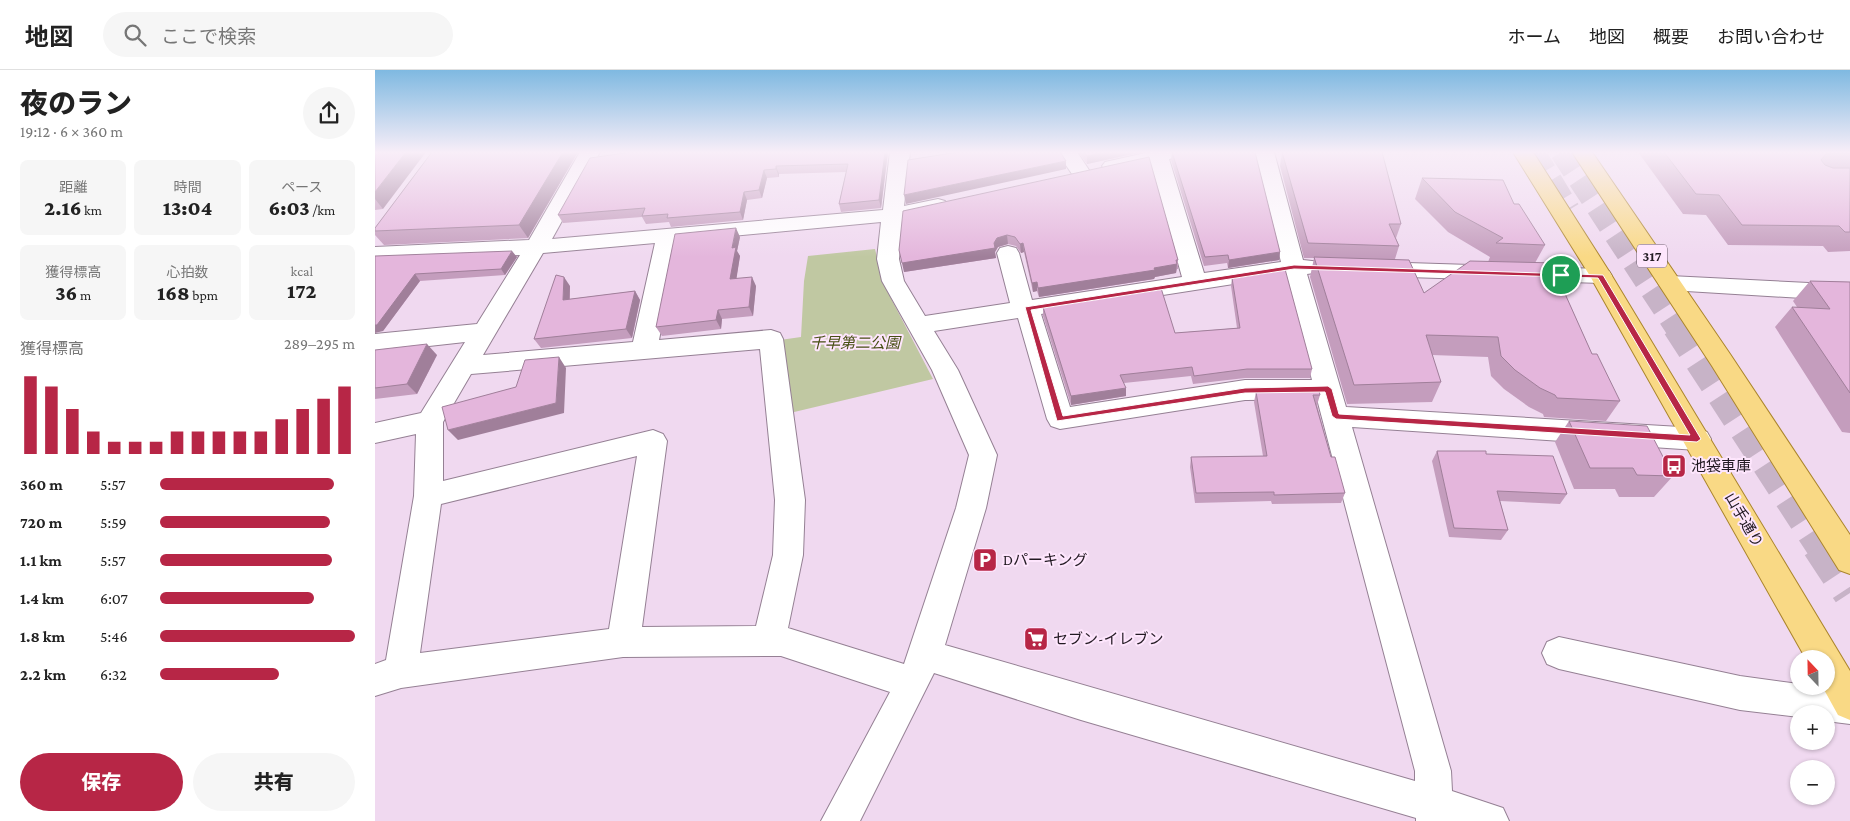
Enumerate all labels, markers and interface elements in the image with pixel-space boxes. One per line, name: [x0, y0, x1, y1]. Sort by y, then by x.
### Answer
search box: [103, 12, 453, 57]
icon: search: [121, 21, 149, 49]
text: 地図: [25, 23, 73, 50]
text: ここで検索: [161, 26, 256, 47]
text: ホーム: [1508, 27, 1561, 47]
text: 地図: [1589, 27, 1625, 47]
text: 概要: [1653, 27, 1689, 47]
text: お問い合わせ: [1717, 27, 1825, 47]
button: share: [303, 87, 355, 139]
text: 夜のラン: [20, 88, 132, 119]
text: 19:12 · 6 × 360 m: [20, 123, 123, 140]
text: 距離: [59, 179, 87, 195]
text: 時間: [173, 179, 201, 195]
text: ペース: [281, 179, 322, 195]
text: 2.16: [44, 196, 81, 220]
text: 13:04: [163, 196, 212, 220]
text: 6:03: [268, 196, 310, 220]
text: km: [81, 202, 102, 218]
text: /km: [310, 202, 335, 218]
road number: 317: [1637, 245, 1667, 268]
pin: [1540, 254, 1582, 296]
icon: arrive: [1547, 261, 1575, 289]
text: kcal: [291, 263, 313, 279]
text: 獲得標高: [45, 264, 101, 280]
text: 心拍数: [166, 264, 208, 280]
text: 172: [287, 279, 317, 303]
text: 36: [55, 281, 77, 305]
text: 168: [157, 281, 190, 305]
text: m: [77, 287, 91, 303]
text: bpm: [190, 287, 218, 303]
text: 289–295 m: [284, 335, 355, 352]
park label: 千早第二公園: [810, 335, 902, 351]
text: 獲得標高: [20, 340, 84, 357]
bus stop icon: 池袋車庫: [1661, 453, 1687, 479]
place label: 池袋車庫: [1691, 457, 1751, 474]
text: 360 m: [20, 476, 63, 493]
text: 5:57: [100, 476, 126, 493]
street label: 山手通り: [1722, 490, 1766, 550]
text: 720 m: [20, 514, 62, 531]
text: 5:59: [100, 514, 127, 531]
parking icon: Dパーキング: [972, 547, 998, 573]
text: 1.1 km: [20, 552, 62, 569]
text: 5:57: [100, 552, 126, 569]
place label: Dパーキング: [1003, 552, 1088, 568]
text: 1.4 km: [20, 590, 64, 607]
text: 6:07: [100, 590, 128, 607]
supermarket icon: セブン-イレブン: [1023, 626, 1049, 652]
text: 1.8 km: [20, 628, 65, 645]
text: 5:46: [100, 628, 128, 645]
place label: セブン-イレブン: [1053, 631, 1163, 647]
north arrow: [1790, 650, 1835, 695]
map controls: [1790, 650, 1835, 805]
text: 2.2 km: [20, 666, 66, 683]
text: 6:32: [100, 666, 127, 683]
button: +: [1790, 705, 1835, 750]
button: 保存: [20, 753, 183, 811]
button: 共有: [193, 753, 355, 811]
button: −: [1790, 760, 1835, 805]

